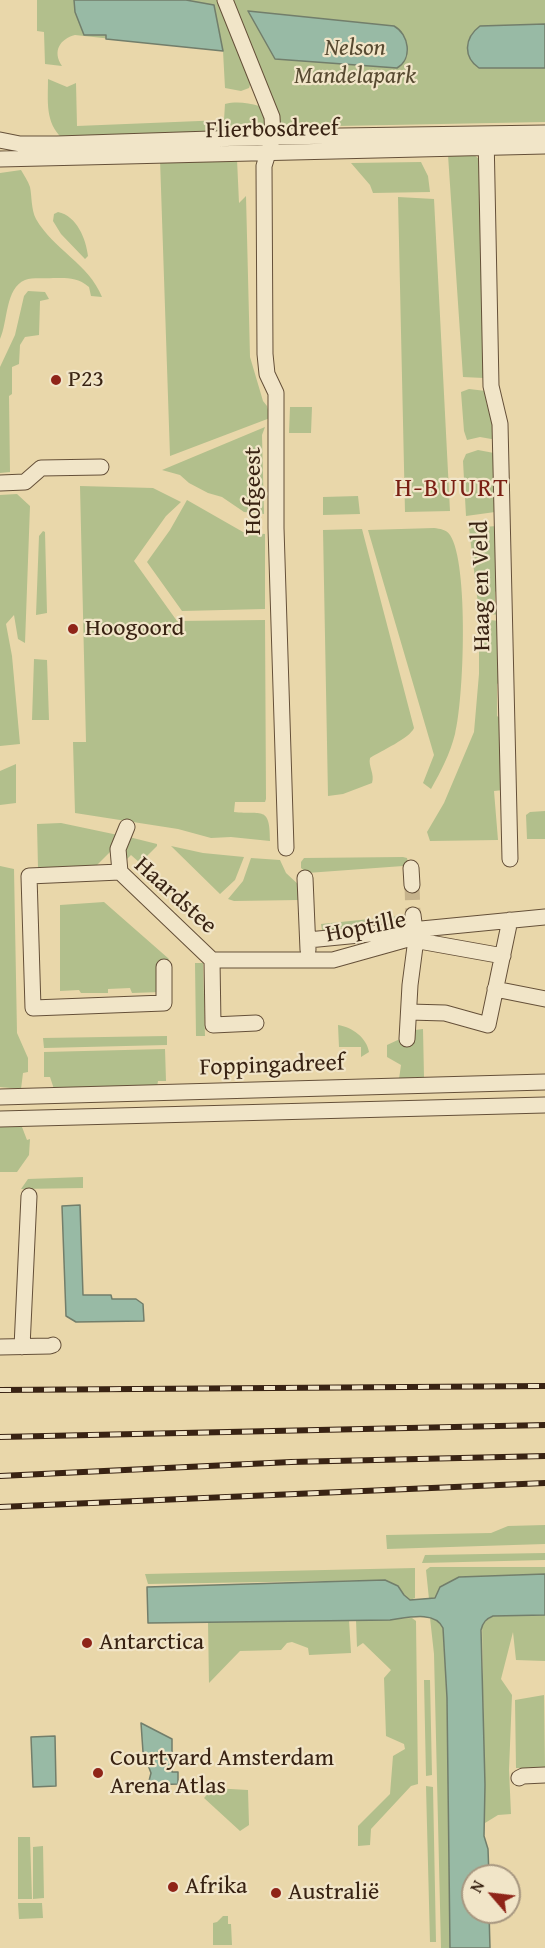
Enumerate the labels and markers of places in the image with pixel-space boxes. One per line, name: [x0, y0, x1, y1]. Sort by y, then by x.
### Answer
place label: P23: [68, 366, 104, 394]
marker: P23: [49, 373, 63, 387]
place label: Hoogoord: [85, 615, 184, 643]
marker: Hoogoord: [66, 622, 80, 636]
place label: Antarctica: [99, 1629, 204, 1657]
marker: Antarctica: [80, 1636, 94, 1650]
place label: Courtyard Amsterdam Arena Atlas: [110, 1745, 334, 1801]
marker: Courtyard Amsterdam Arena Atlas: [91, 1766, 105, 1780]
place label: Afrika: [185, 1873, 247, 1901]
place label: Australië: [288, 1879, 379, 1907]
marker: Afrika: [166, 1880, 180, 1894]
marker: Australië: [269, 1886, 283, 1900]

